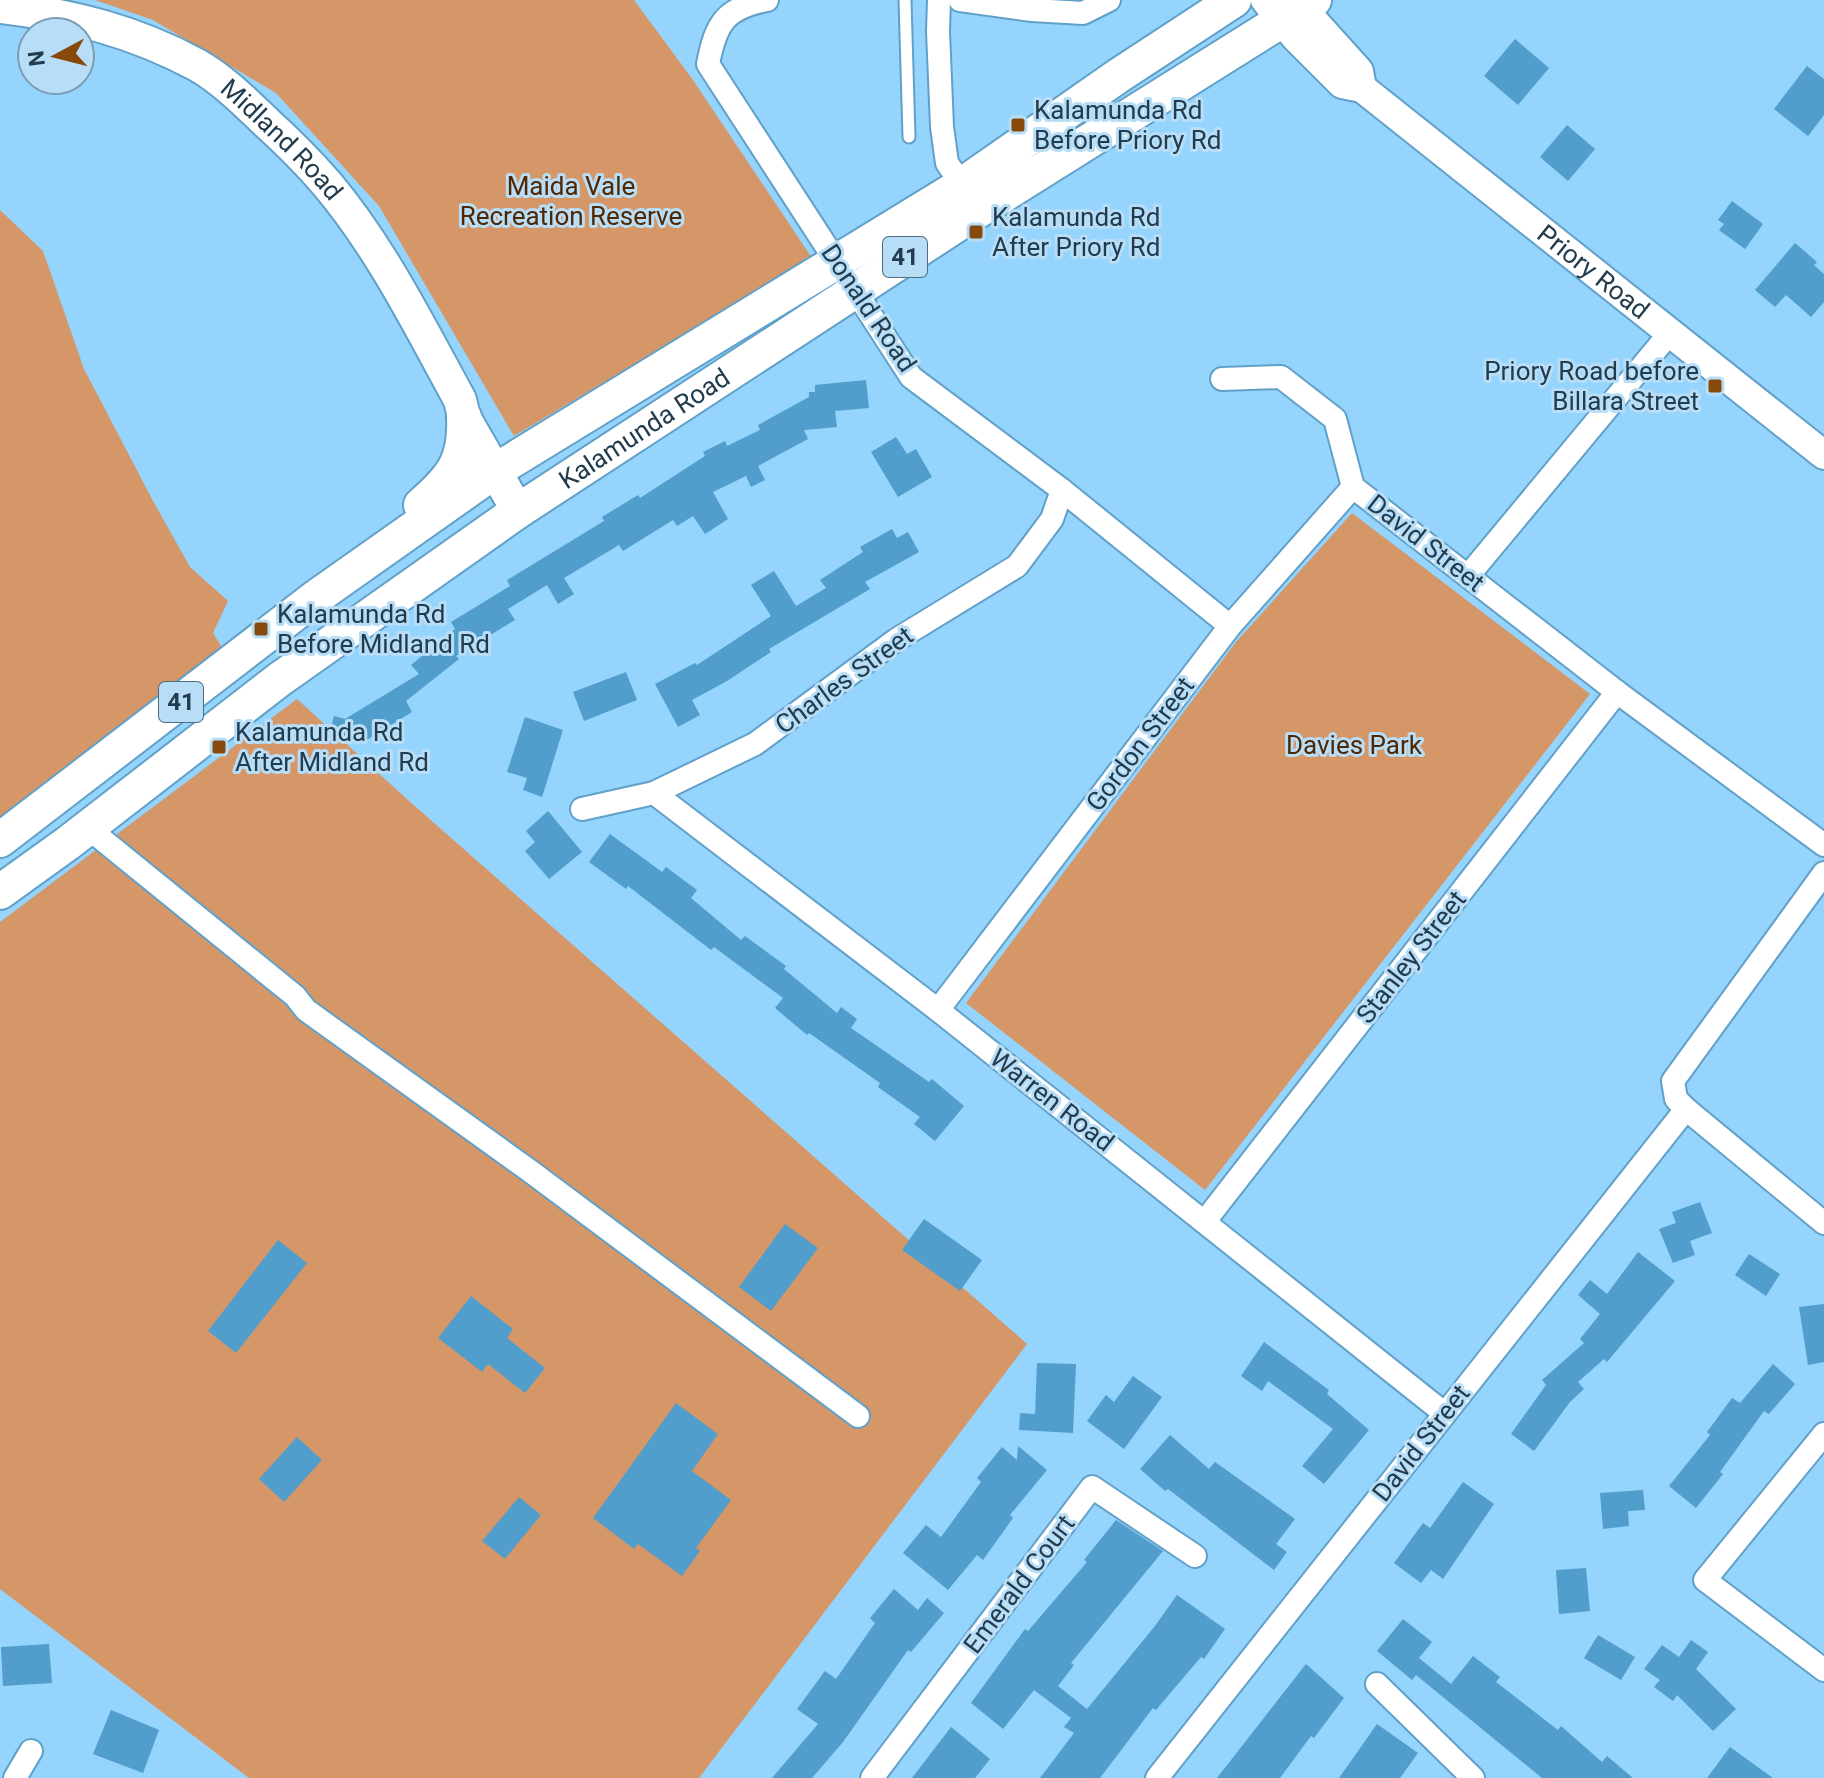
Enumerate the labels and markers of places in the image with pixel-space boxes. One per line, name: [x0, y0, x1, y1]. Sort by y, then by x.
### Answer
place label: Kalamunda Rd Before Priory Rd: [1034, 95, 1222, 155]
marker: Kalamunda Rd Before Priory Rd: [1009, 116, 1027, 134]
place label: Kalamunda Rd After Priory Rd: [992, 202, 1160, 262]
marker: Kalamunda Rd After Priory Rd: [967, 223, 985, 241]
place label: Priory Road before Billara Street: [1484, 356, 1699, 416]
marker: Priory Road before Billara Street: [1706, 377, 1724, 395]
place label: Kalamunda Rd Before Midland Rd: [277, 599, 490, 659]
marker: Kalamunda Rd Before Midland Rd: [252, 620, 270, 638]
place label: Kalamunda Rd After Midland Rd: [235, 717, 429, 777]
marker: Kalamunda Rd After Midland Rd: [210, 738, 228, 756]

